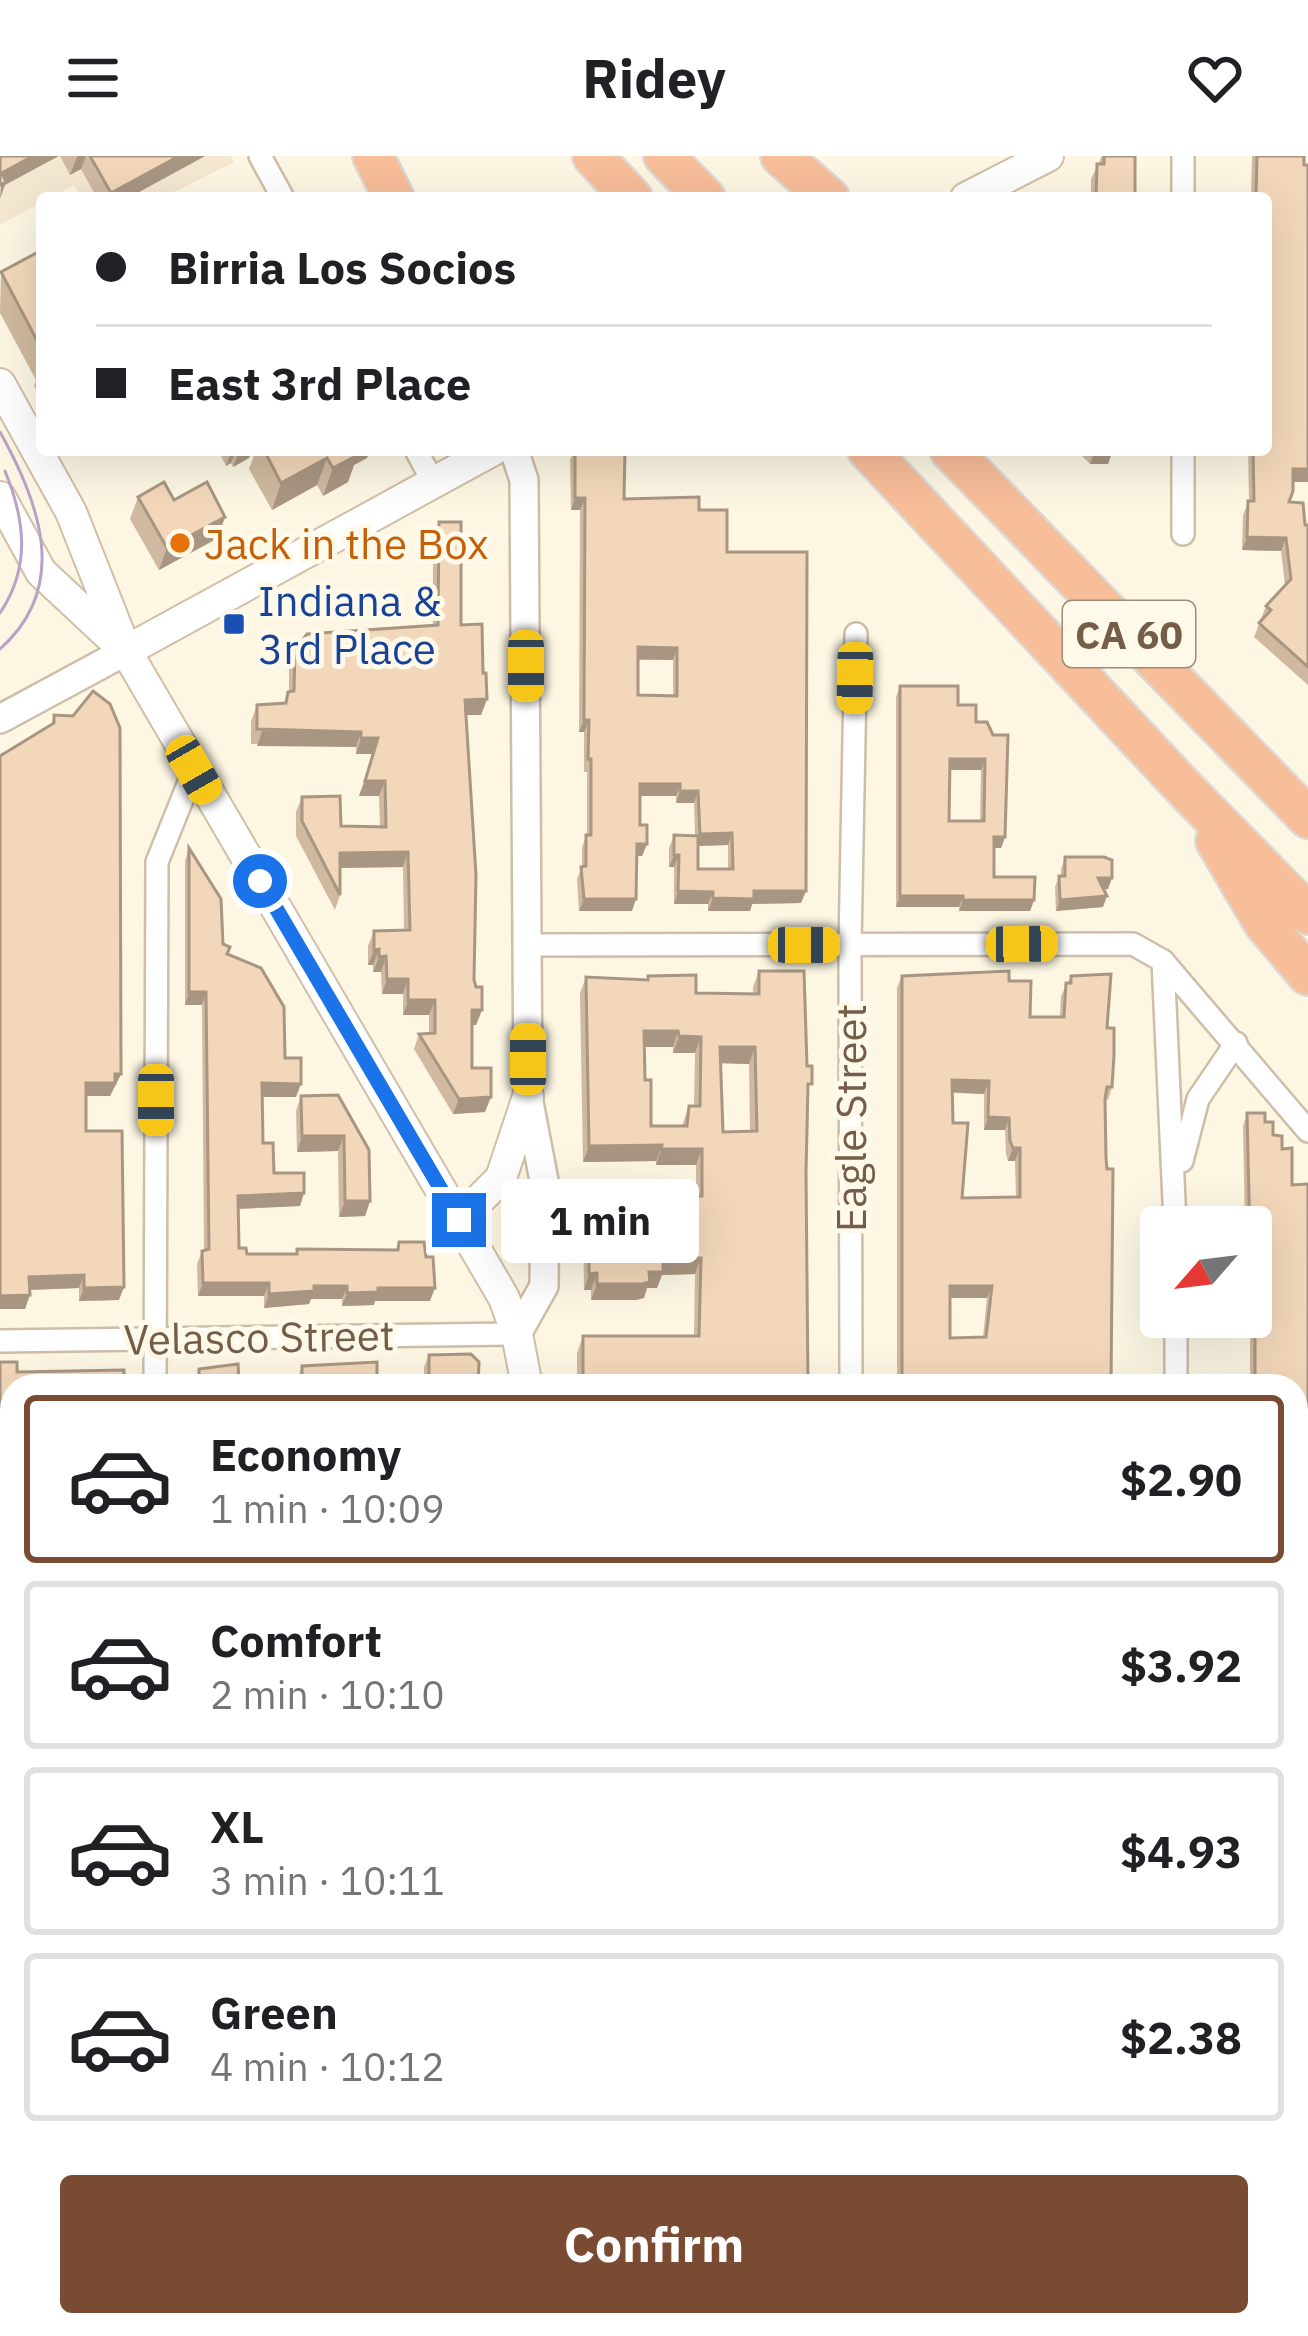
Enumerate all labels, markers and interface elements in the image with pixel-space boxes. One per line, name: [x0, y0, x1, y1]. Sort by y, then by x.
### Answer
text: Ridey: [582, 43, 726, 113]
icon: menu: [60, 45, 126, 111]
icon: heart: [1182, 45, 1248, 111]
text: Birria Los Socios: [168, 238, 516, 296]
text: East 3rd Place: [168, 354, 471, 412]
place label: Jack in the Box: [204, 516, 489, 571]
marker: Jack in the Box: [167, 530, 193, 556]
place label: Indiana & 3rd Place: [258, 573, 441, 676]
road number: CA 60: [1063, 601, 1195, 667]
marker: Indiana & 3rd Place: [221, 611, 247, 637]
car: [508, 630, 544, 702]
car: [836, 642, 874, 714]
car: [160, 730, 228, 810]
route start: [233, 854, 287, 908]
car: [986, 925, 1058, 963]
car: [768, 927, 840, 963]
street label: Eagle Street: [823, 1004, 878, 1232]
car: [510, 1023, 546, 1095]
car: [138, 1064, 174, 1136]
callout: 1 min: [501, 1178, 699, 1262]
route end: [432, 1193, 486, 1247]
text: 1 min: [549, 1195, 651, 1246]
north arrow: [1140, 1206, 1272, 1338]
map controls: [1140, 1206, 1272, 1338]
street label: Velasco Street: [123, 1307, 395, 1367]
icon: car: [66, 1425, 174, 1533]
text: Economy: [210, 1425, 401, 1483]
text: $2.90: [1120, 1450, 1242, 1508]
text: 1 min · 10:09: [210, 1483, 445, 1534]
icon: car: [66, 1611, 174, 1719]
text: Comfort: [210, 1611, 382, 1669]
text: $3.92: [1120, 1636, 1242, 1694]
text: 2 min · 10:10: [210, 1669, 445, 1720]
icon: car: [66, 1797, 174, 1905]
text: XL: [210, 1797, 264, 1855]
text: $4.93: [1120, 1822, 1242, 1880]
text: 3 min · 10:11: [210, 1855, 445, 1906]
icon: car: [66, 1983, 174, 2091]
text: Green: [210, 1983, 338, 2041]
text: $2.38: [1120, 2008, 1242, 2066]
text: 4 min · 10:12: [210, 2041, 445, 2092]
button: Confirm: [60, 2175, 1248, 2313]

